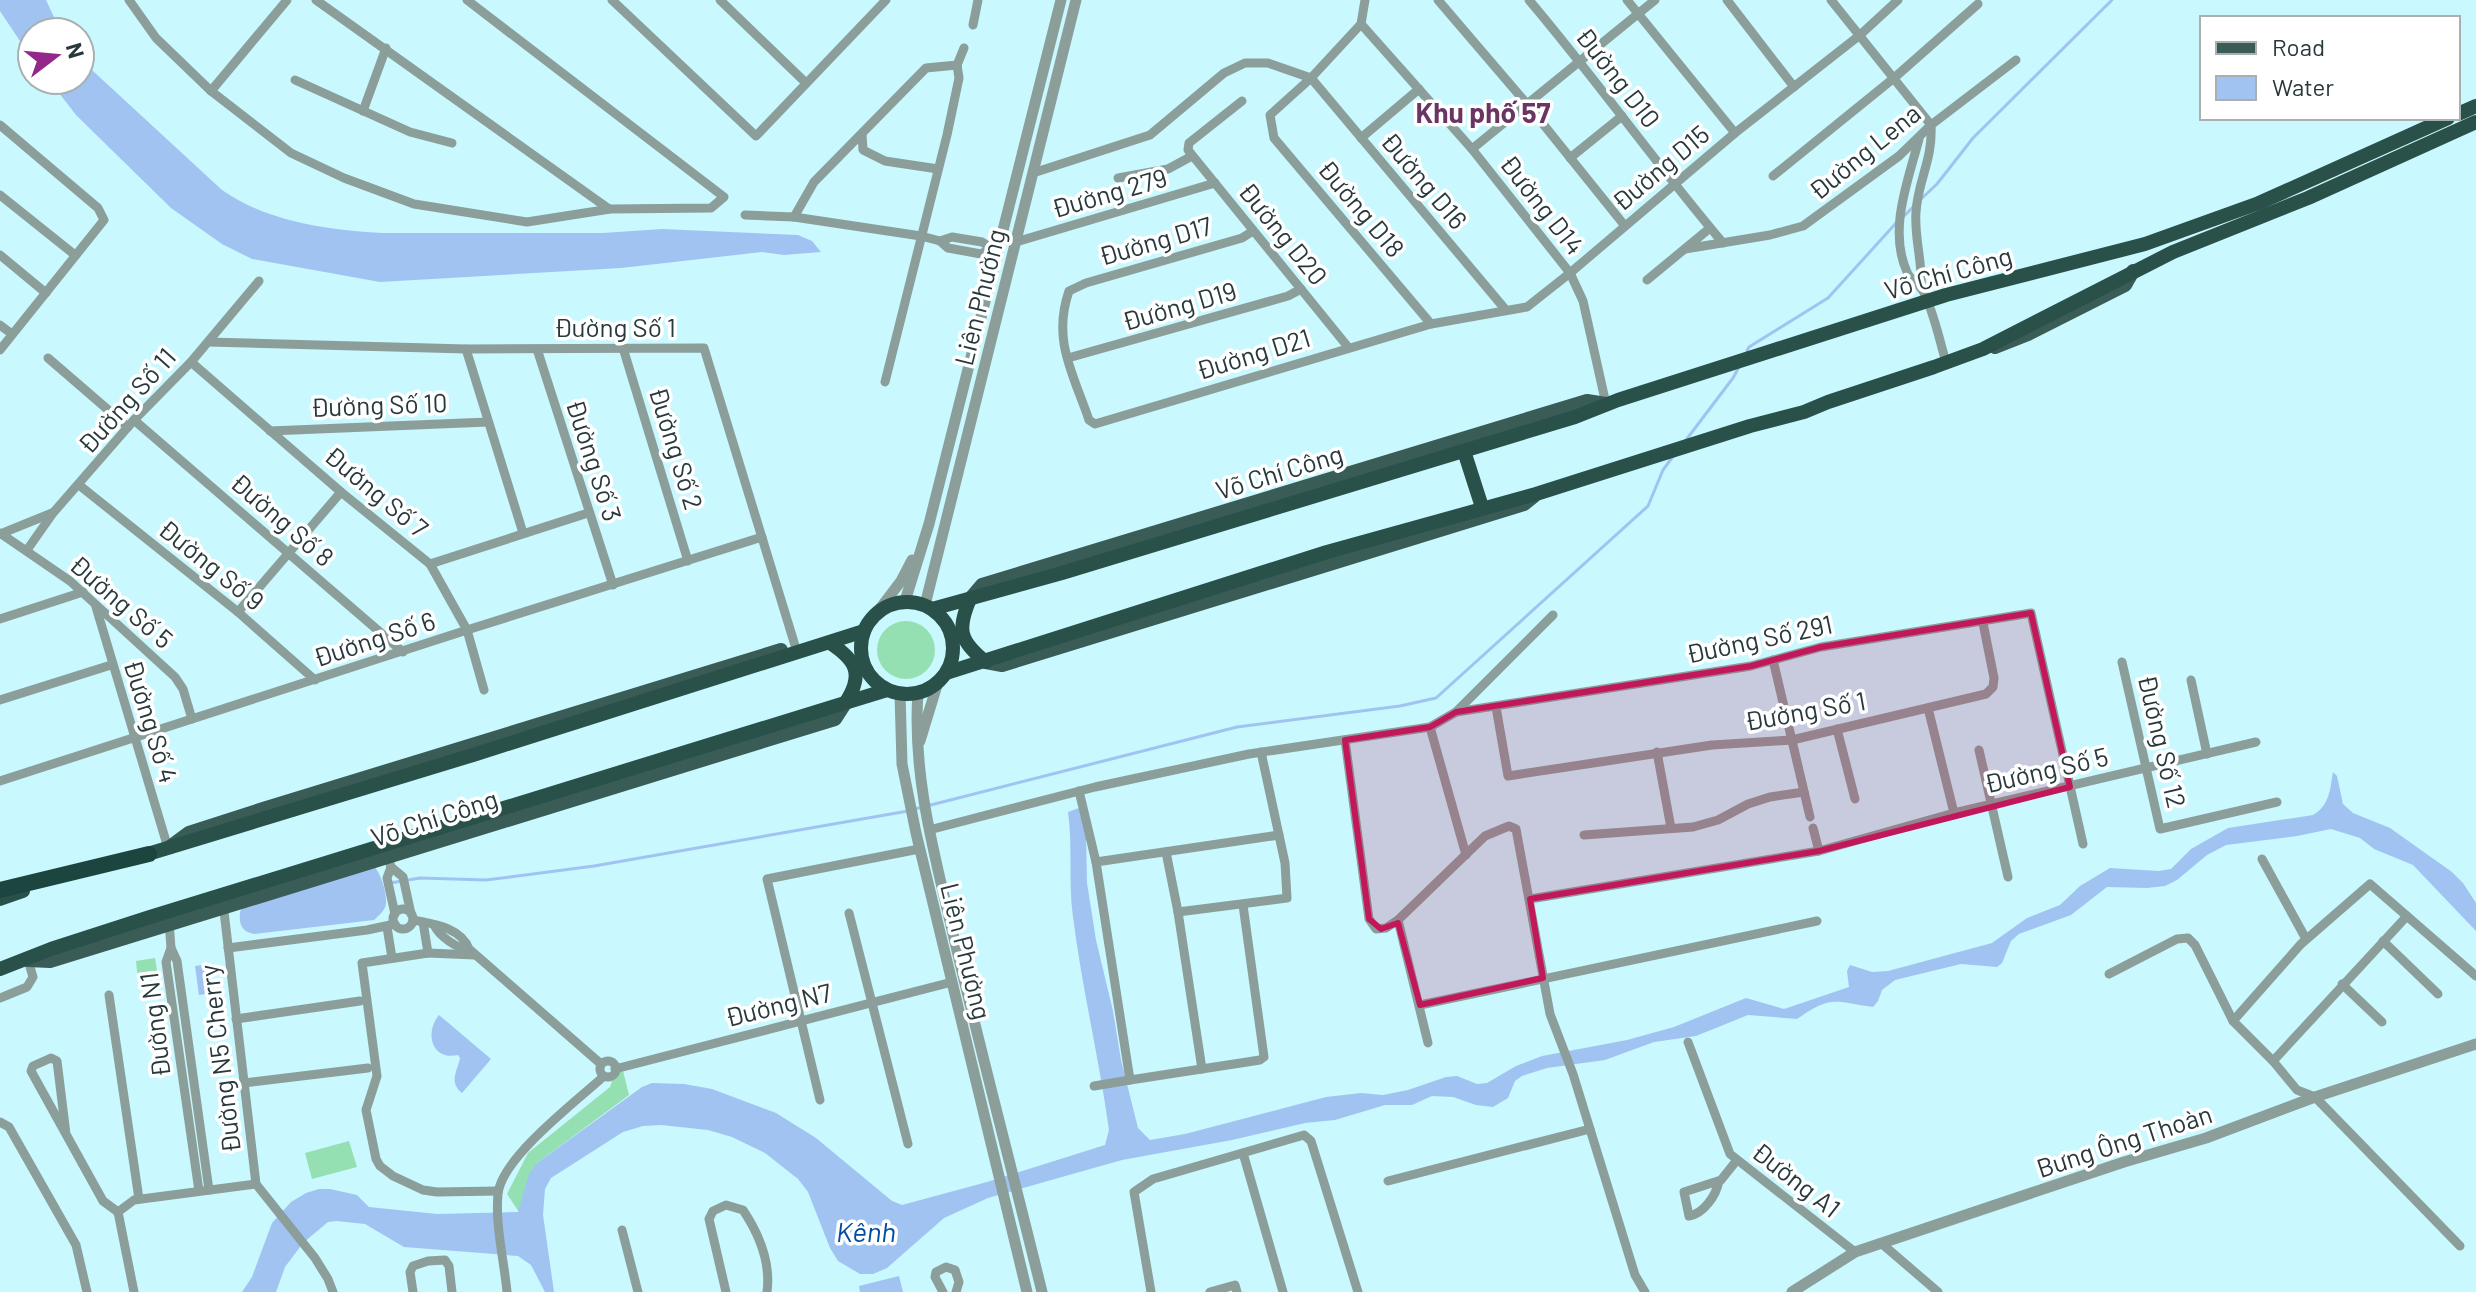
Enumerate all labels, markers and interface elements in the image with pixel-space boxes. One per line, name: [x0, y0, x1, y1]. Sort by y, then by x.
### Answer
north arrow: [16, 16, 96, 96]
legend: [2200, 16, 2460, 120]
street label: Đường D10: [1570, 21, 1668, 133]
text: Road: [2272, 32, 2325, 61]
text: N: [62, 40, 91, 61]
text: Water: [2272, 72, 2334, 101]
district label: Khu phố 57: [1416, 95, 1550, 129]
street label: Đường Lena: [1802, 97, 1926, 205]
street label: Đường D15: [1605, 118, 1715, 216]
street label: Đường D16: [1376, 125, 1474, 235]
street label: Đường D14: [1494, 148, 1592, 260]
street label: Đường D18: [1312, 153, 1412, 263]
street label: Đường 279: [1048, 161, 1170, 223]
street label: Đường D20: [1233, 175, 1335, 291]
street label: Đường D17: [1095, 209, 1215, 271]
street label: Liên Phường: [947, 225, 1011, 369]
street label: Võ Chí Công: [1881, 239, 2015, 305]
street label: Đường D19: [1118, 274, 1240, 336]
street label: Đường Số 1: [554, 311, 676, 342]
street label: Đường D21: [1192, 321, 1314, 385]
street label: Đường Số 11: [71, 341, 181, 459]
street label: Đường Số 2: [644, 383, 710, 513]
street label: Đường Số 10: [310, 386, 448, 422]
street label: Đường Số 3: [561, 395, 629, 525]
street label: Võ Chí Công: [1212, 437, 1346, 505]
street label: Đường Số 7: [319, 439, 435, 543]
street label: Đường Số 8: [225, 466, 341, 572]
street label: Đường Số 9: [153, 512, 271, 616]
street label: Đường Số 5: [64, 548, 180, 654]
street label: Đường Số 6: [309, 604, 439, 672]
street label: Đường Số 291: [1683, 607, 1835, 669]
street label: Đường Số 4: [119, 656, 185, 786]
street label: Đường Số 12: [2133, 671, 2193, 811]
street label: Đường Số 1: [1742, 684, 1868, 736]
street label: Đường Số 5: [1981, 740, 2111, 798]
street label: Võ Chí Công: [367, 782, 501, 852]
street label: Liên Phường: [935, 879, 999, 1023]
street label: Đường N5 Cherry: [192, 963, 246, 1155]
street label: Đường N1: [132, 971, 176, 1079]
street label: Đường N7: [722, 976, 834, 1032]
street label: Bưng Ông Thoàn: [2032, 1097, 2216, 1183]
street label: Đường A1: [1747, 1135, 1847, 1223]
water label: Kênh: [836, 1214, 896, 1248]

